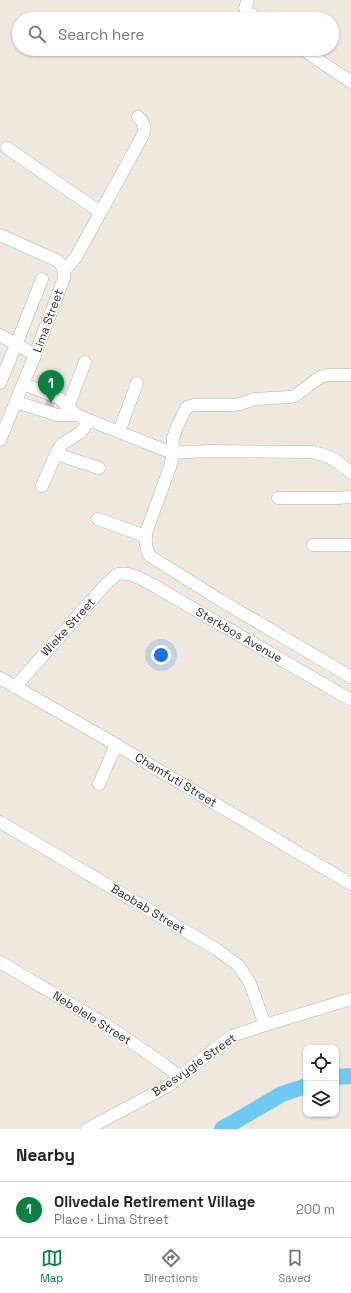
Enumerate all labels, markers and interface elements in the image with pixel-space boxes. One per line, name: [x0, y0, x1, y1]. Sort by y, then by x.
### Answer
search box: [12, 12, 339, 56]
icon: search: [26, 23, 48, 45]
text: Search here: [58, 25, 144, 44]
street label: Lima Street: [29, 287, 67, 355]
pin: 1: [38, 370, 64, 403]
street label: Wieke Street: [37, 594, 99, 660]
street label: Sterkbos Avenue: [193, 604, 285, 666]
your location: [151, 645, 171, 665]
street label: Chamfuti Street: [132, 749, 220, 811]
street label: Baobab Street: [108, 880, 188, 938]
street label: Nebelele Street: [50, 987, 134, 1049]
street label: Beesvygie Street: [149, 1030, 239, 1100]
map controls: [303, 1045, 339, 1117]
button: locate: [303, 1045, 339, 1081]
button: layers: [303, 1081, 339, 1117]
text: Nearby: [16, 1144, 75, 1166]
text: Olivedale Retirement Village: [54, 1192, 255, 1211]
text: 1: [26, 1201, 32, 1218]
text: 200 m: [296, 1201, 335, 1218]
text: Place · Lima Street: [54, 1211, 169, 1228]
tab: Map: [40, 1247, 63, 1285]
tab: Directions: [144, 1247, 198, 1285]
tab: Saved: [279, 1247, 311, 1285]

